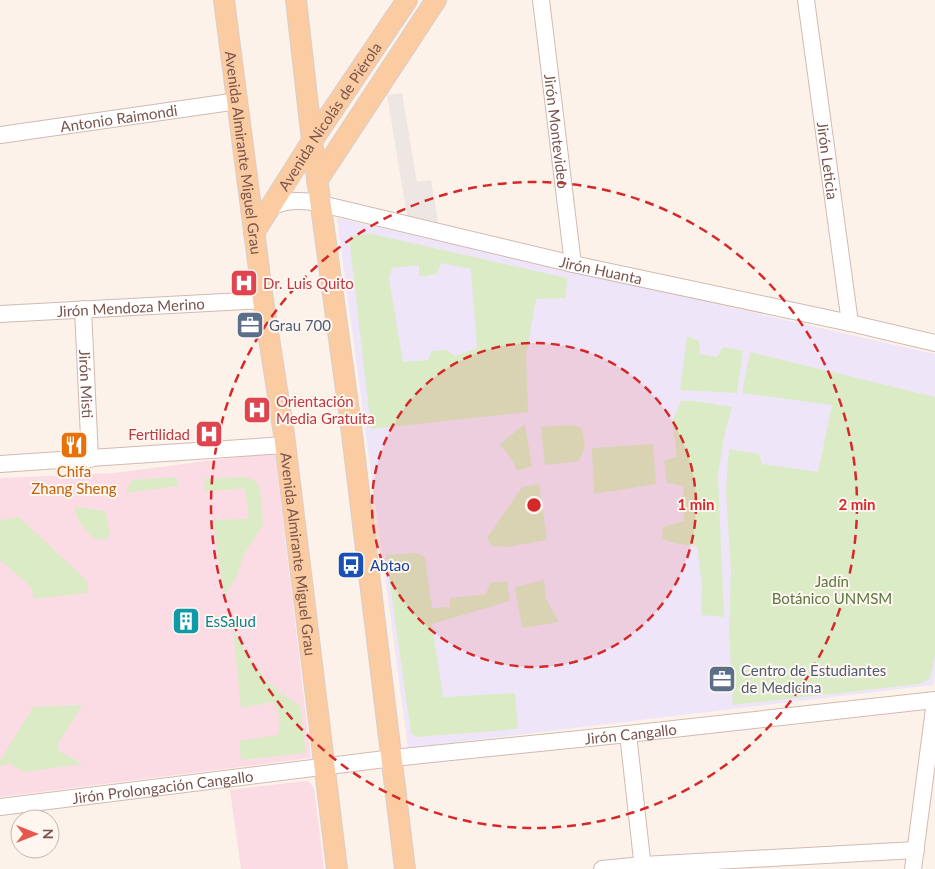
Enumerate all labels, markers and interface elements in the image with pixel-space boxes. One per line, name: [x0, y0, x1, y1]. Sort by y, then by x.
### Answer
street label: Avenida Nicolás de Piérola: [274, 39, 385, 194]
street label: Avenida Almirante Miguel Grau: [222, 50, 266, 256]
street label: Jirón Montevideo: [541, 73, 573, 189]
street label: Antonio Raimondi: [59, 101, 179, 135]
street label: Jirón Leticia: [814, 121, 842, 200]
street label: Jirón Huanta: [558, 252, 644, 287]
hospital icon: Dr. Luis Quito: [229, 268, 259, 298]
place label: Dr. Luis Quito: [263, 274, 354, 292]
street label: Jirón Mendoza Merino: [56, 294, 205, 320]
office icon: Grau 700: [235, 310, 265, 340]
place label: Grau 700: [269, 316, 331, 334]
street label: Jirón Misti: [76, 349, 97, 419]
place label: Orientación Media Gratuita: [276, 392, 375, 427]
hospital icon: Orientación Media Gratuita: [242, 395, 272, 425]
hospital icon: Fertilidad: [194, 419, 224, 449]
place label: Fertilidad: [128, 425, 190, 443]
restaurant icon: Chifa Zhang Sheng: [59, 430, 89, 460]
street label: Avenida Almirante Miguel Grau: [277, 451, 320, 657]
place label: Chifa Zhang Sheng: [31, 462, 117, 497]
text: 1 min: [677, 495, 715, 513]
text: 2 min: [838, 495, 876, 513]
centre of rings: [525, 496, 543, 514]
bus stop icon: Abtao: [336, 550, 366, 580]
place label: Abtao: [370, 556, 410, 574]
park label: Jadín Botánico UNMSM: [772, 572, 892, 607]
building icon: EsSalud: [171, 606, 201, 636]
place label: EsSalud: [205, 612, 256, 630]
place label: Centro de Estudiantes de Medicina: [741, 661, 886, 696]
office icon: Centro de Estudiantes de Medicina: [707, 664, 737, 694]
street label: Jirón Cangallo: [584, 720, 678, 747]
street label: Jirón Prolongación Cangallo: [71, 767, 254, 807]
north arrow: [10, 809, 60, 859]
text: N: [40, 829, 57, 839]

